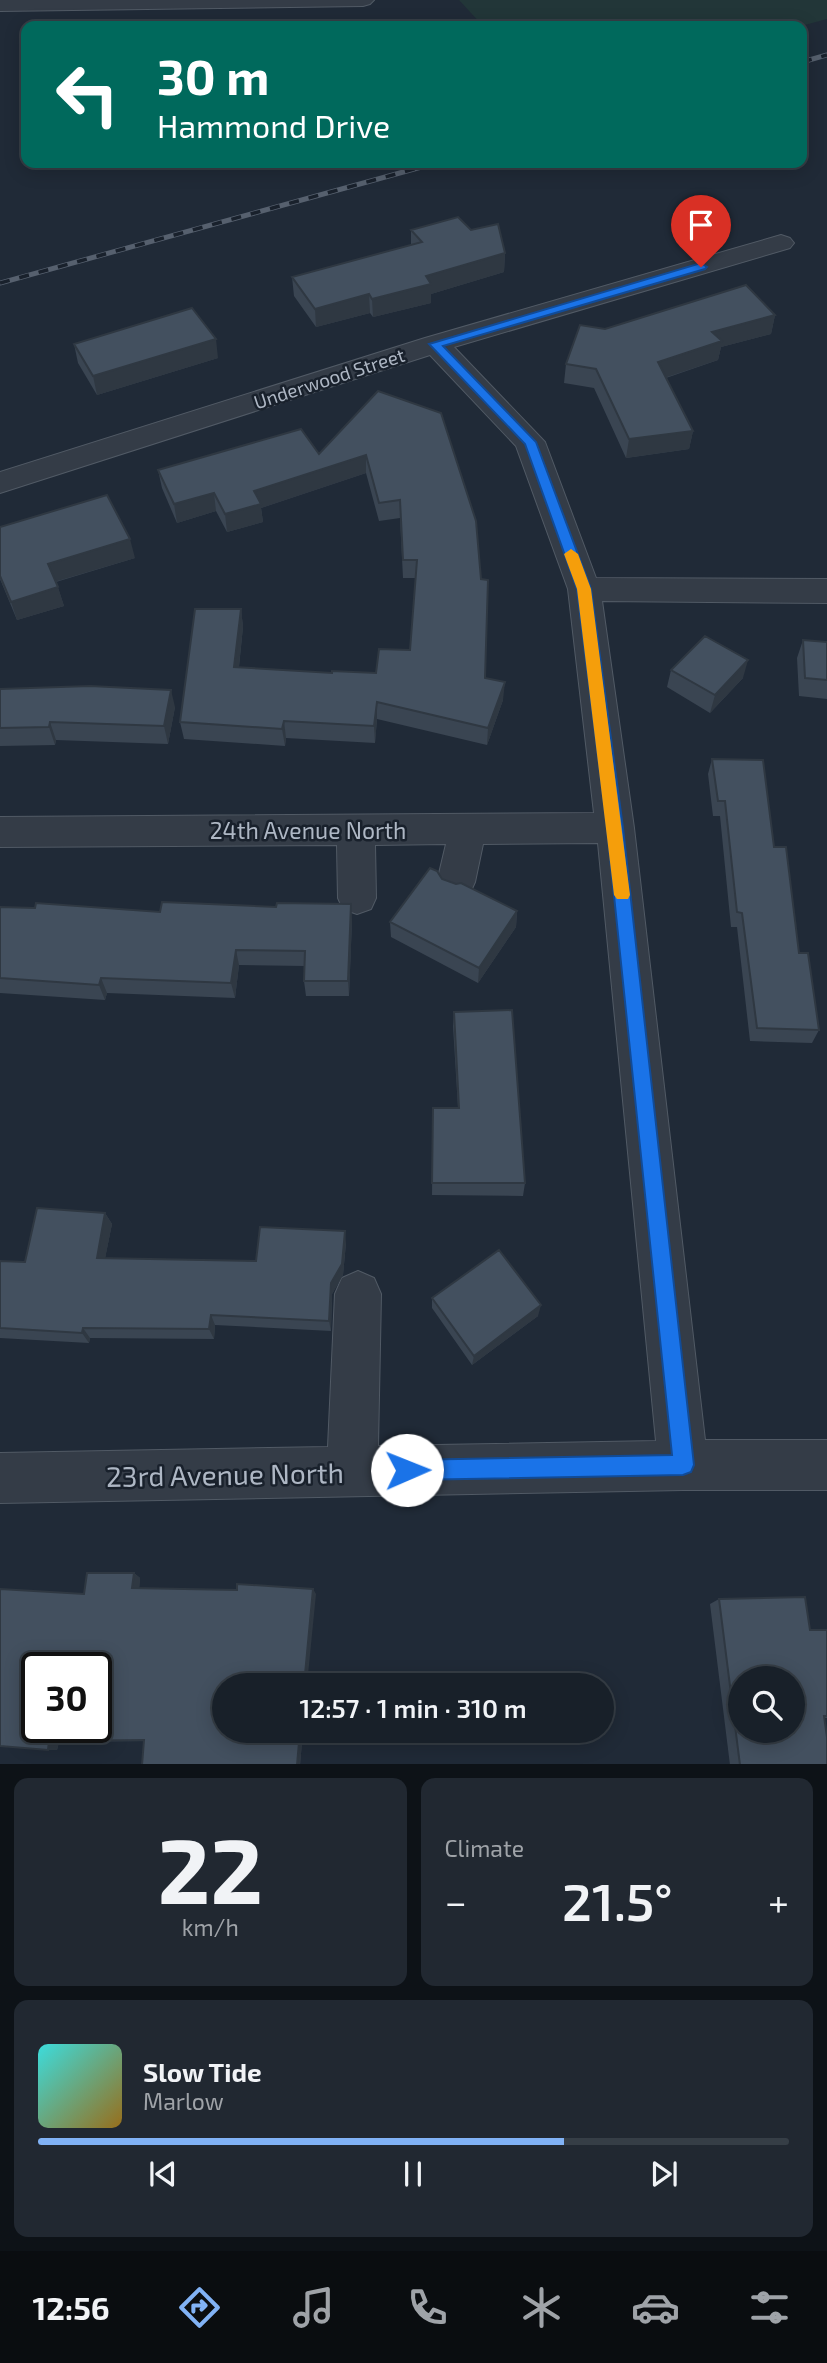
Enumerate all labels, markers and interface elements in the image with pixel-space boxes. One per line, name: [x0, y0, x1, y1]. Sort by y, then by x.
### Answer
text: 30 m: [157, 46, 269, 105]
icon: left: [42, 49, 133, 140]
text: Hammond Drive: [157, 106, 390, 144]
pin: [671, 195, 731, 267]
icon: arrive: [682, 206, 720, 244]
street label: Underwood Street: [251, 343, 407, 413]
street label: 24th Avenue North: [210, 816, 406, 844]
position arrow: [370, 1433, 444, 1507]
street label: 23rd Avenue North: [106, 1455, 344, 1493]
speed limit sign: 30: [21, 1652, 112, 1743]
map controls: [728, 1666, 805, 1743]
button: search: [728, 1666, 805, 1743]
text: 12:57 · 1 min · 310 m: [299, 1692, 527, 1723]
text: 22: [157, 1813, 263, 1922]
text: Climate: [445, 1834, 524, 1862]
text: 21.5°: [562, 1869, 673, 1931]
text: −: [445, 1878, 467, 1924]
text: +: [768, 1878, 789, 1924]
text: km/h: [182, 1913, 239, 1941]
text: Slow Tide: [143, 2056, 262, 2087]
text: Marlow: [143, 2087, 224, 2115]
icon: previous: [144, 2155, 182, 2193]
icon: pause: [394, 2155, 432, 2193]
icon: next: [645, 2155, 683, 2193]
icon: directions: [175, 2283, 224, 2332]
icon: music: [289, 2283, 338, 2332]
icon: phone: [403, 2283, 452, 2332]
icon: climate: [517, 2283, 566, 2332]
icon: car: [631, 2283, 680, 2332]
icon: filters: [745, 2283, 794, 2332]
text: 12:56: [33, 2288, 110, 2326]

